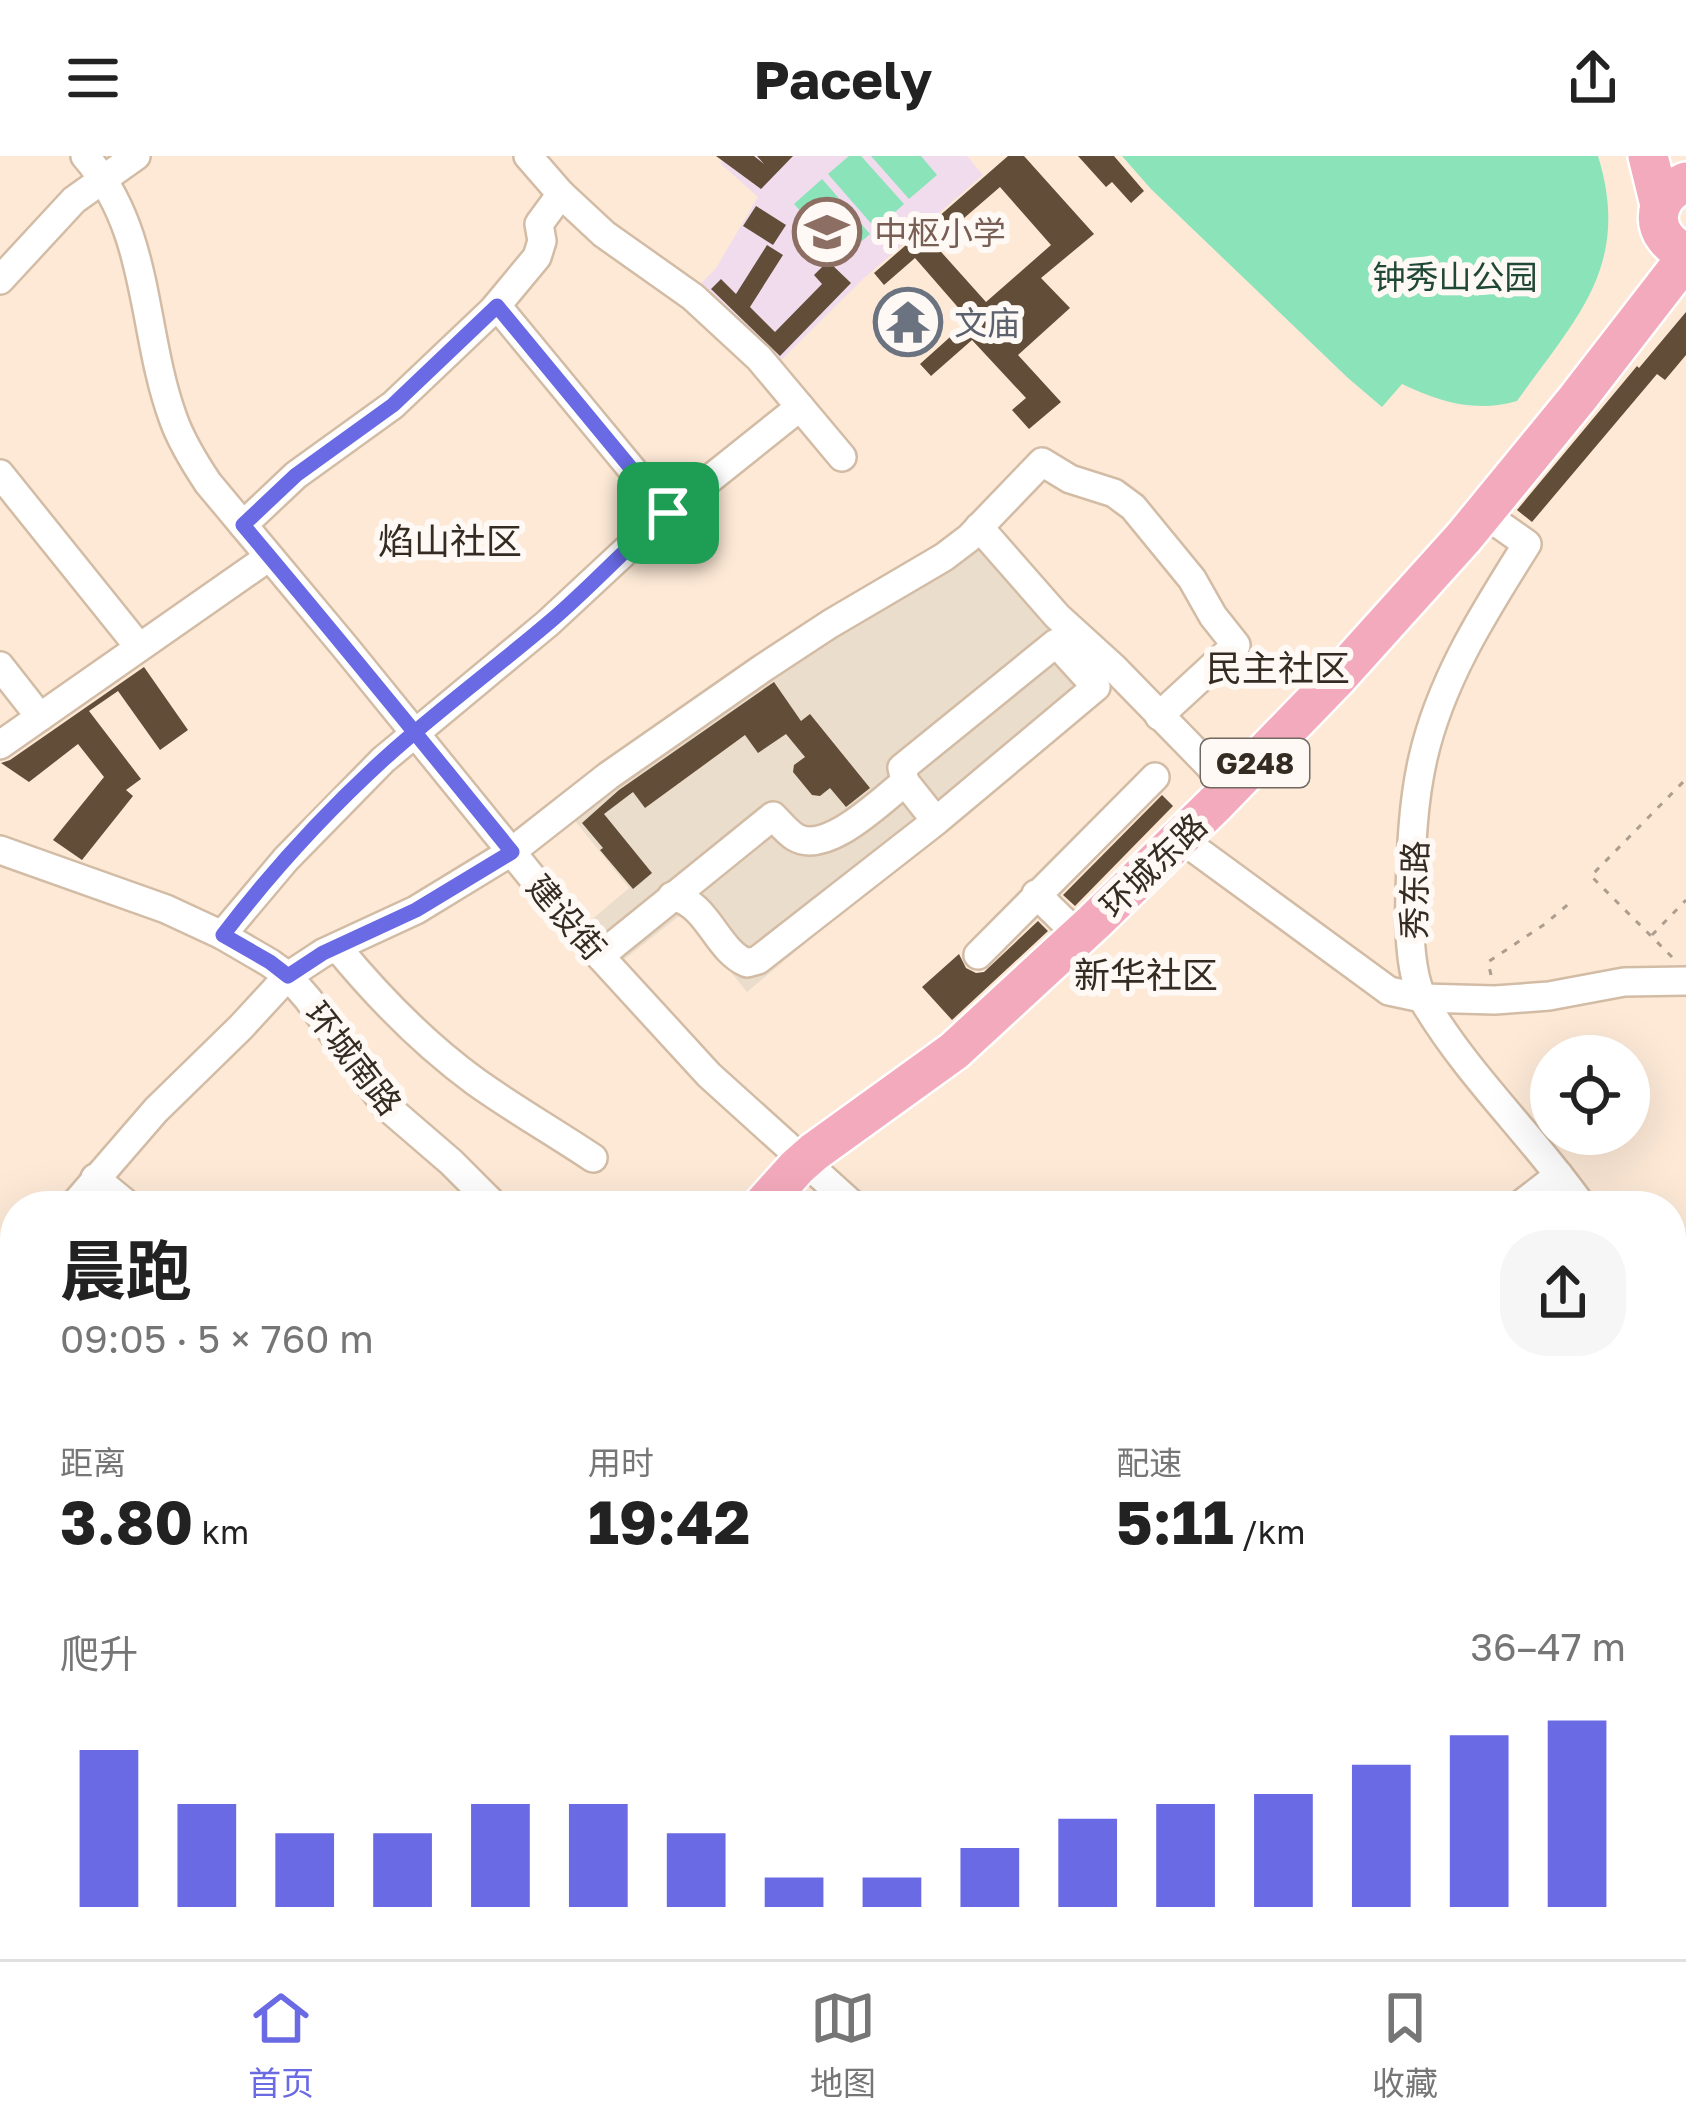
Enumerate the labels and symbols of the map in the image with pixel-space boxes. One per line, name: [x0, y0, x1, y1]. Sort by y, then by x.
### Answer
school or university icon: 中枢小学: [792, 197, 862, 267]
place label: 中枢小学: [874, 213, 1006, 252]
park label: 钟秀山公园: [1373, 257, 1538, 296]
temple icon: 文庙: [873, 287, 943, 357]
place label: 文庙: [954, 303, 1020, 342]
pin: [617, 462, 719, 564]
district label: 焰山社区: [378, 519, 522, 562]
district label: 民主社区: [1206, 646, 1350, 689]
road number: G248: [1201, 739, 1309, 787]
street label: 环城东路: [1092, 805, 1214, 925]
street label: 秀东路: [1394, 840, 1434, 940]
street label: 建设街: [520, 867, 614, 967]
district label: 新华社区: [1074, 953, 1218, 996]
street label: 环城南路: [298, 994, 410, 1122]

